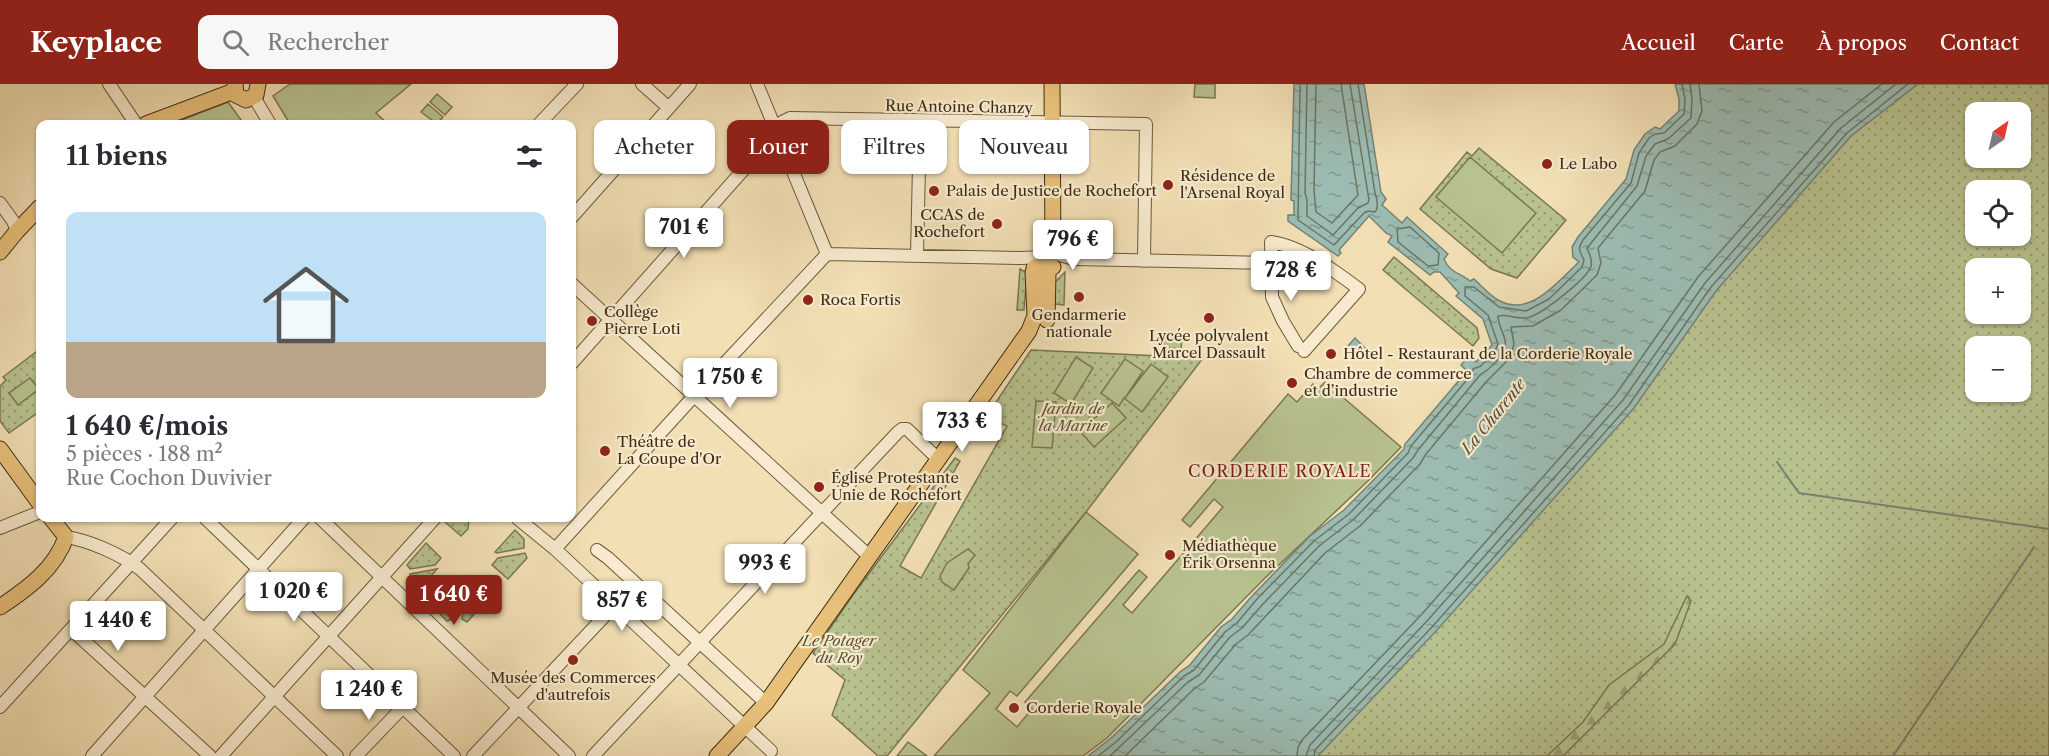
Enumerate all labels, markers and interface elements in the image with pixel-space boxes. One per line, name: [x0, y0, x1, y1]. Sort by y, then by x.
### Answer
search box: [198, 15, 618, 69]
text: Keyplace: [30, 25, 162, 59]
icon: search: [219, 26, 252, 59]
text: Rechercher: [267, 29, 389, 56]
text: Accueil: [1621, 30, 1696, 55]
text: Carte: [1729, 30, 1784, 55]
text: À propos: [1817, 30, 1907, 55]
text: Contact: [1940, 30, 2019, 55]
street label: Rue Antoine Chanzy: [885, 96, 1034, 117]
north arrow: [1965, 102, 2031, 168]
map controls: [1965, 102, 2031, 402]
chip: Acheter: [594, 120, 715, 174]
chip: Louer: [727, 120, 829, 174]
chip: Filtres: [841, 120, 947, 174]
chip: Nouveau: [959, 120, 1089, 174]
text: 11 biens: [66, 140, 168, 172]
icon: filters: [513, 140, 546, 173]
place label: Le Labo: [1559, 154, 1617, 173]
marker: Le Labo: [1540, 157, 1554, 171]
place label: Résidence de l'Arsenal Royal: [1180, 166, 1285, 202]
marker: Résidence de l'Arsenal Royal: [1161, 178, 1175, 192]
button: locate: [1965, 180, 2031, 246]
place label: Palais de Justice de Rochefort: [946, 181, 1158, 200]
marker: Palais de Justice de Rochefort: [927, 184, 941, 198]
place label: CCAS de Rochefort: [913, 205, 986, 241]
pin: 701 €: [642, 208, 726, 259]
text: 701 €: [659, 215, 709, 239]
marker: CCAS de Rochefort: [990, 217, 1004, 231]
pin: 796 €: [1031, 220, 1115, 271]
text: 796 €: [1047, 227, 1099, 251]
icon: home: [252, 251, 360, 359]
pin: 728 €: [1249, 251, 1333, 302]
text: 728 €: [1265, 258, 1317, 282]
button: +: [1965, 258, 2031, 324]
place label: Roca Fortis: [820, 290, 901, 309]
marker: Gendarmerie nationale: [1072, 290, 1086, 304]
marker: Roca Fortis: [801, 293, 815, 307]
place label: Collège Pierre Loti: [604, 302, 681, 338]
place label: Gendarmerie nationale: [1032, 305, 1126, 341]
marker: Lycée polyvalent Marcel Dassault: [1202, 311, 1216, 325]
marker: Collège Pierre Loti: [585, 314, 599, 328]
place label: Lycée polyvalent Marcel Dassault: [1149, 326, 1270, 362]
button: −: [1965, 336, 2031, 402]
place label: Hôtel - Restaurant de la Corderie Royale: [1343, 344, 1632, 363]
marker: Hôtel - Restaurant de la Corderie Royale: [1324, 347, 1338, 361]
pin: 1 750 €: [675, 358, 785, 409]
place label: Chambre de commerce et d’industrie: [1304, 364, 1472, 400]
text: 1 750 €: [697, 365, 763, 389]
water label: La Charente: [1455, 373, 1530, 459]
marker: Chambre de commerce et d’industrie: [1285, 376, 1299, 390]
park label: Jardin de la Marine: [1038, 399, 1108, 435]
pin: 733 €: [920, 402, 1004, 453]
text: 733 €: [937, 409, 987, 433]
text: 1 640 €/mois: [66, 410, 228, 442]
place label: Théâtre de La Coupe d'Or: [617, 432, 722, 468]
text: 5 pièces · 188 m²: [66, 442, 223, 466]
marker: Théâtre de La Coupe d'Or: [598, 444, 612, 458]
district label: CORDERIE ROYALE: [1188, 461, 1372, 481]
text: Rue Cochon Duvivier: [66, 466, 272, 490]
place label: Église Protestante Unie de Rochefort: [831, 468, 962, 504]
marker: Église Protestante Unie de Rochefort: [812, 480, 826, 494]
place label: Médiathèque Érik Orsenna: [1182, 536, 1277, 572]
pin: 993 €: [723, 544, 807, 595]
marker: Médiathèque Érik Orsenna: [1163, 548, 1177, 562]
text: 993 €: [739, 551, 791, 575]
pin: 1 020 €: [239, 572, 349, 623]
pin: 1 640 €: [399, 575, 509, 626]
text: 1 020 €: [259, 579, 329, 603]
pin: 857 €: [580, 581, 664, 632]
text: 1 640 €: [420, 582, 488, 606]
text: 857 €: [596, 588, 648, 612]
pin: 1 440 €: [63, 601, 173, 652]
text: 1 440 €: [84, 608, 152, 632]
park label: Le Potager du Roy: [801, 631, 877, 667]
marker: Musée des Commerces d'autrefois: [566, 653, 580, 667]
place label: Musée des Commerces d'autrefois: [490, 668, 656, 704]
pin: 1 240 €: [314, 670, 424, 721]
text: 1 240 €: [335, 677, 403, 701]
place label: Corderie Royale: [1026, 698, 1142, 717]
marker: Corderie Royale: [1007, 701, 1021, 715]

